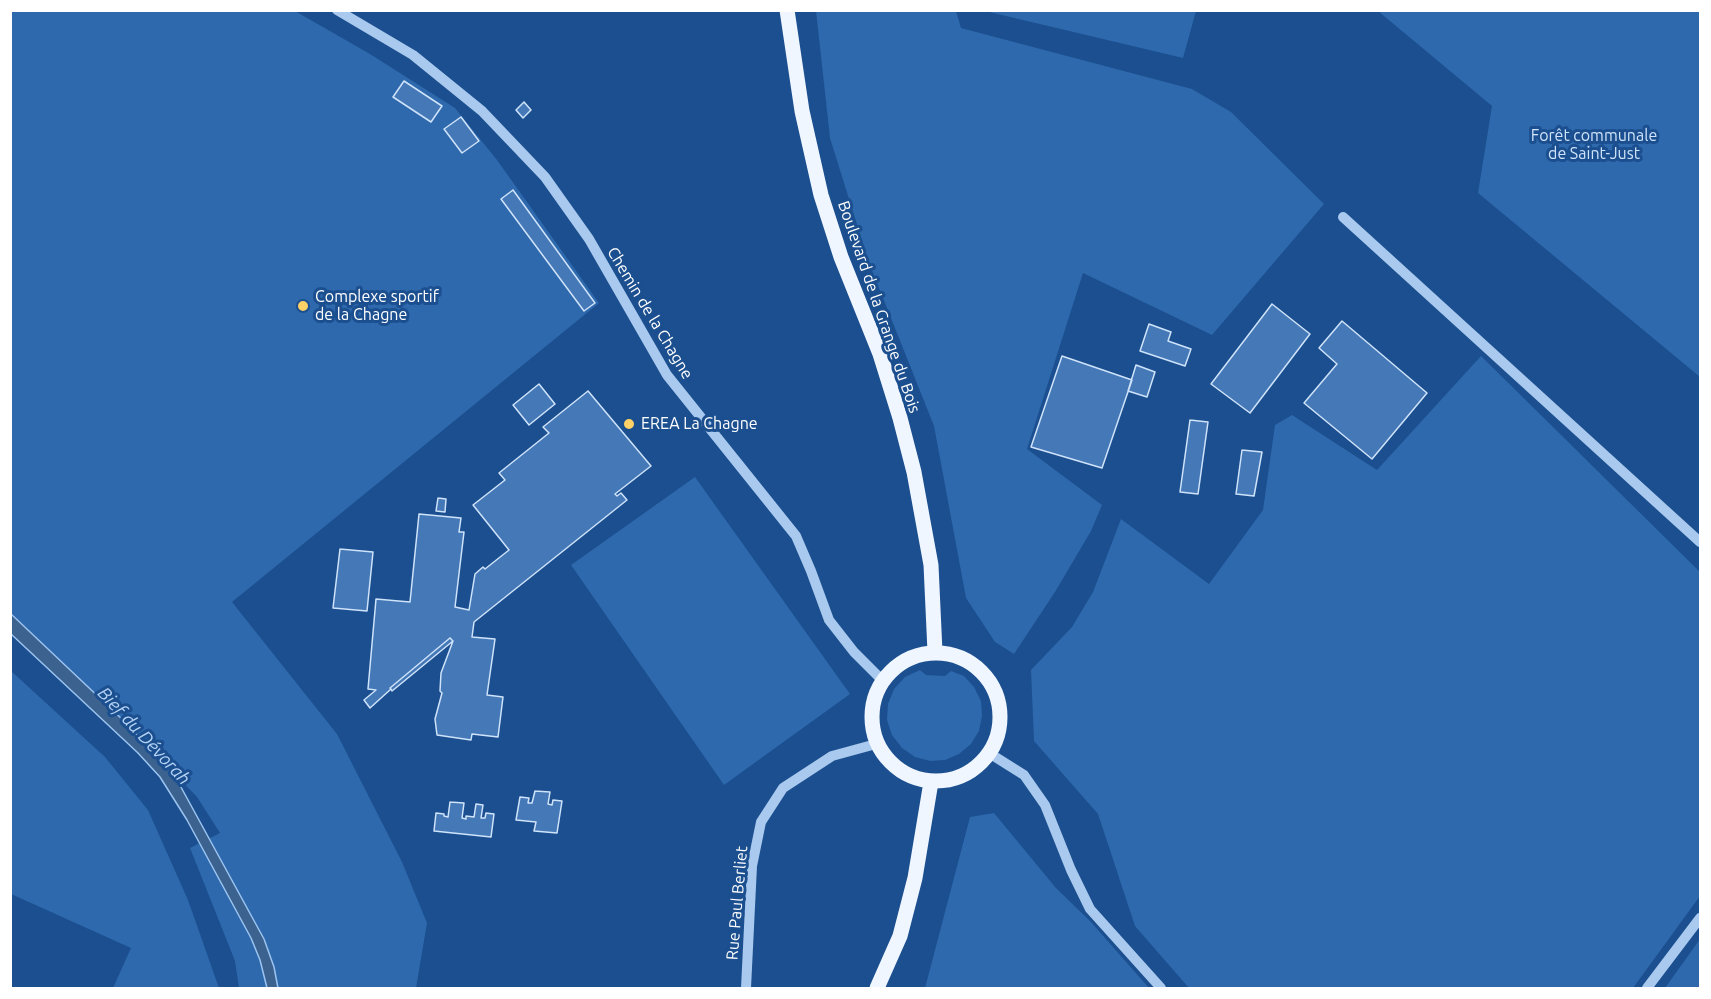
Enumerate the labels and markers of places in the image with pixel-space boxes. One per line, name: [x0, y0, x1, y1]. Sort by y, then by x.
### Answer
place label: Complexe sportif de la Chagne: [315, 287, 439, 325]
marker: Complexe sportif de la Chagne: [296, 299, 310, 313]
place label: EREA La Chagne: [641, 414, 758, 434]
marker: EREA La Chagne: [622, 417, 636, 431]

